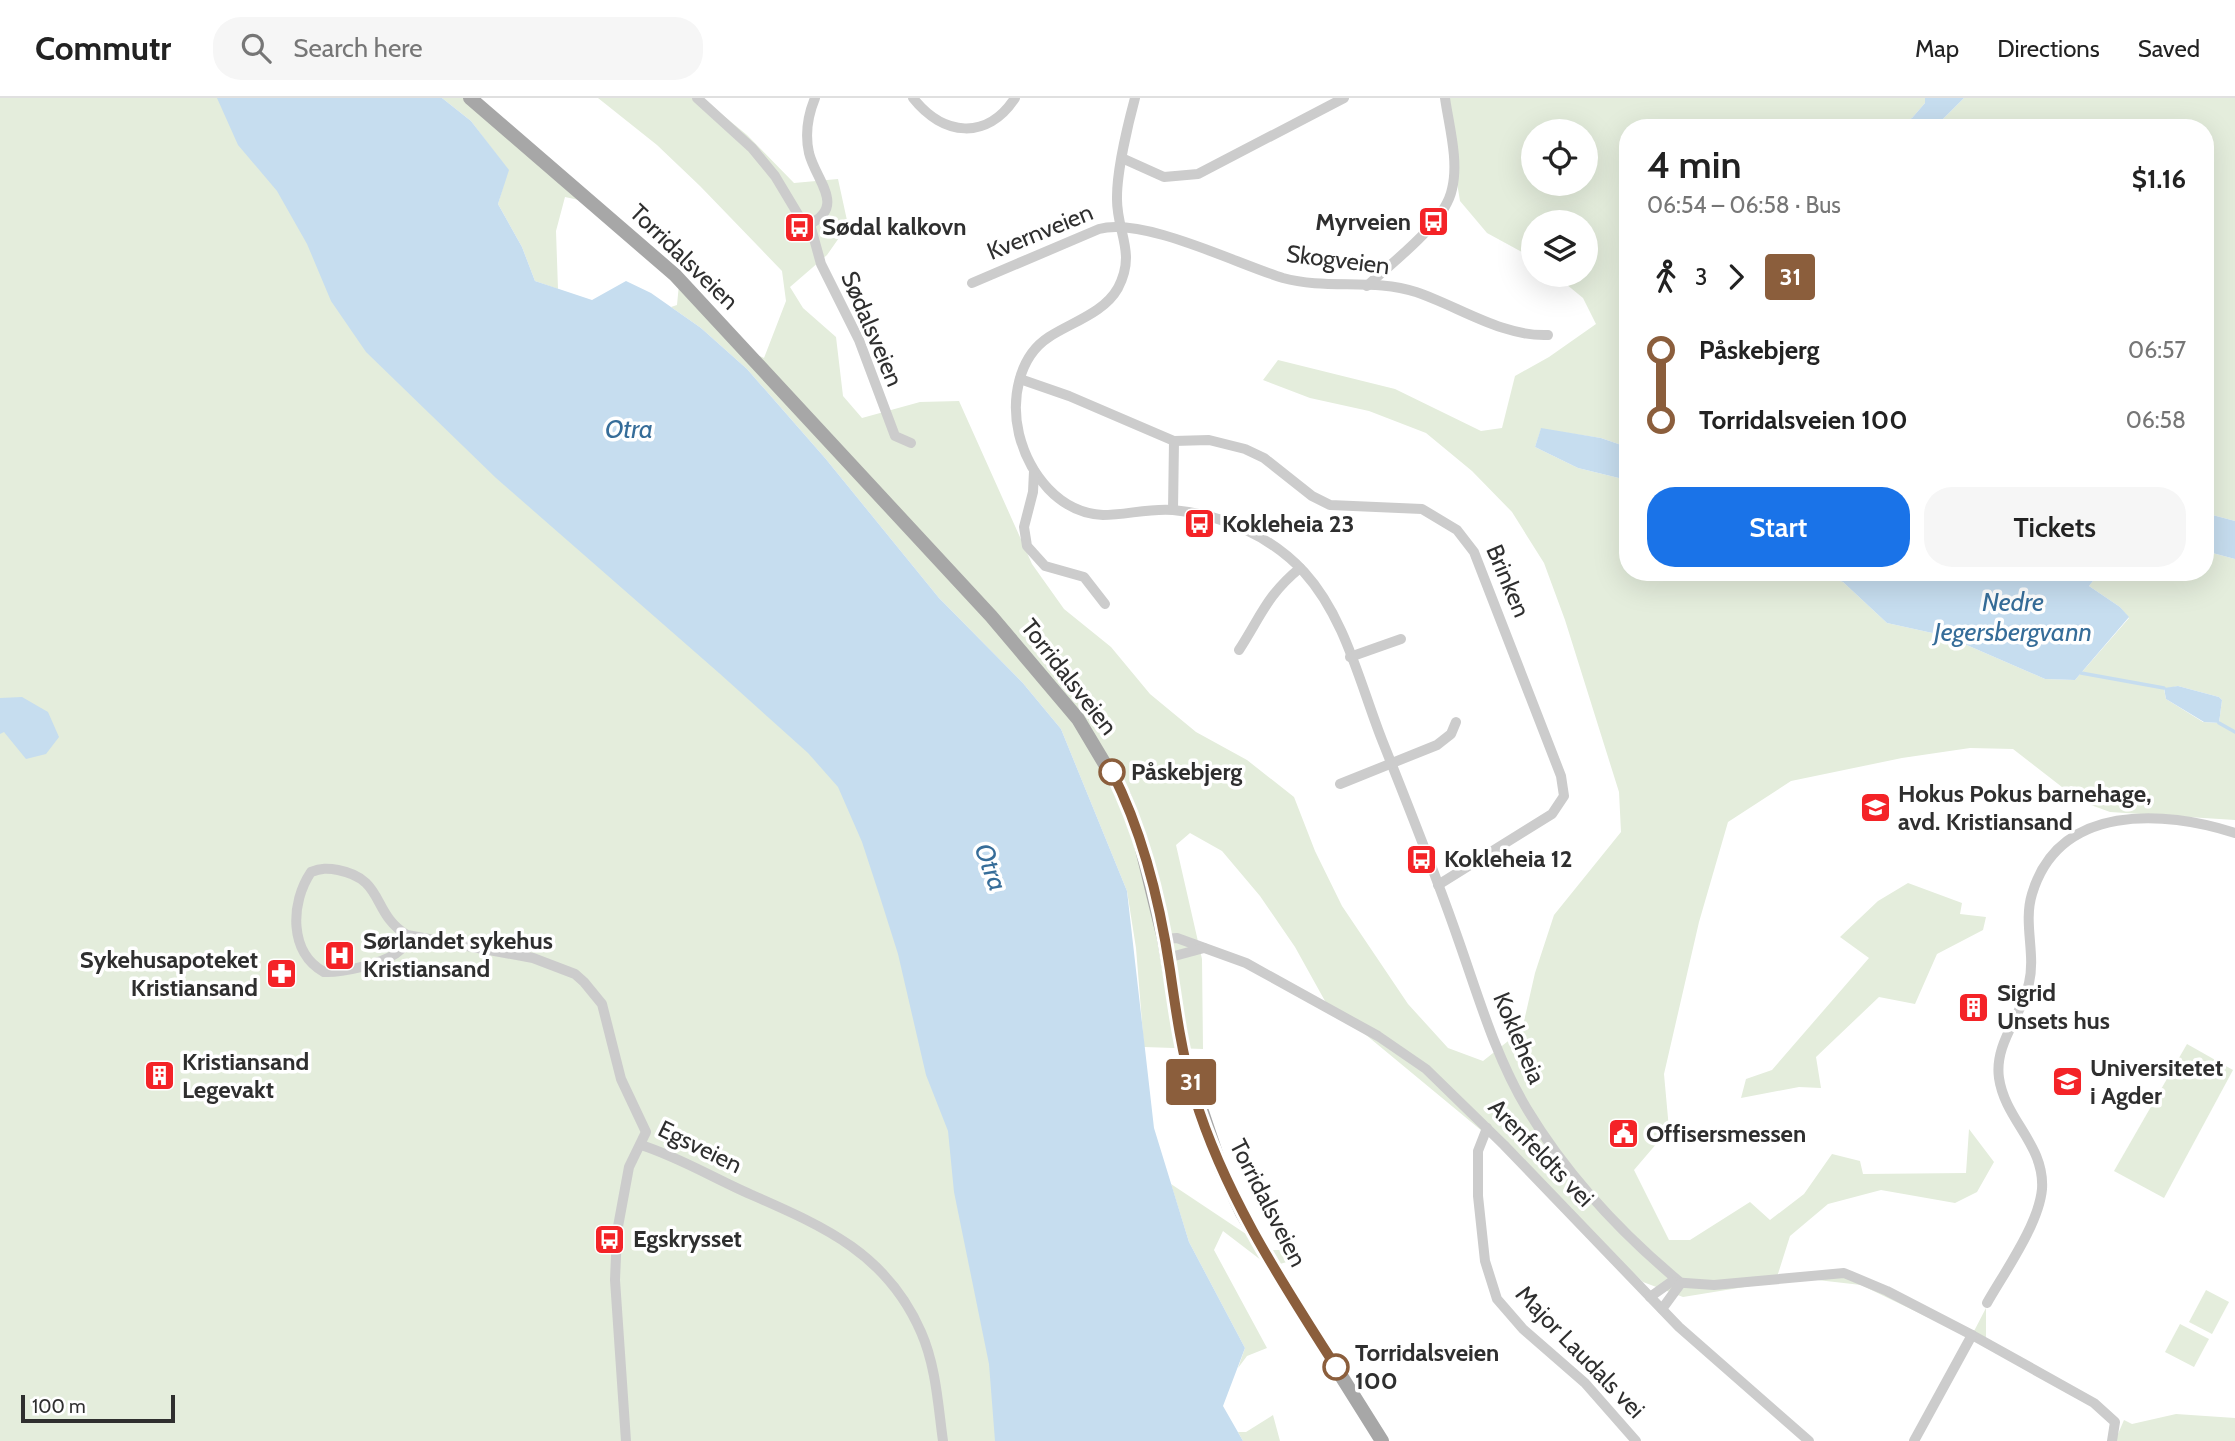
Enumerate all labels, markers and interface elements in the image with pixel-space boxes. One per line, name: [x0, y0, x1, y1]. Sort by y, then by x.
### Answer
search box: [213, 17, 703, 80]
text: Commutr: [35, 28, 171, 68]
icon: search: [237, 29, 275, 67]
text: Search here: [293, 32, 422, 64]
text: Map: [1915, 34, 1959, 63]
text: Directions: [1997, 34, 2100, 63]
text: Saved: [2138, 34, 2200, 63]
map controls: [1521, 119, 1598, 287]
button: locate: [1521, 119, 1598, 196]
text: 4 min: [1647, 141, 1742, 188]
text: $1.16: [2132, 163, 2186, 195]
text: 06:54 – 06:58 · Bus: [1647, 191, 1841, 219]
street label: Kvernveien: [983, 197, 1097, 266]
street label: Torridalsveien: [624, 198, 745, 316]
bus stop icon: Myrveien: [1417, 205, 1451, 239]
place label: Myrveien: [1315, 207, 1411, 236]
bus stop icon: Sødal kalkovn: [782, 210, 816, 244]
button: layers: [1521, 210, 1598, 287]
place label: Sødal kalkovn: [822, 212, 967, 241]
street label: Skogveien: [1285, 239, 1391, 280]
icon: walk: [1647, 258, 1685, 296]
icon: forward: [1717, 258, 1755, 296]
text: 31: [1779, 262, 1801, 291]
text: 3: [1695, 263, 1707, 291]
street label: Sødalsveien: [835, 267, 910, 391]
text: Påskebjerg: [1699, 334, 1820, 366]
text: 06:57: [2128, 336, 2186, 364]
text: Torridalsveien 100: [1699, 404, 1908, 436]
text: 06:58: [2126, 406, 2186, 434]
water label: Otra: [605, 413, 653, 445]
button: Start: [1647, 487, 1910, 567]
button: Tickets: [1924, 487, 2186, 567]
bus stop icon: Kokleheia 23: [1182, 507, 1216, 541]
place label: Kokleheia 23: [1222, 509, 1354, 538]
street label: Brinken: [1480, 540, 1537, 622]
water label: Nedre Jegersbergvann: [1932, 586, 2092, 648]
street label: Torridalsveien: [1015, 613, 1124, 741]
place label: Påskebjerg: [1131, 757, 1242, 786]
marker: Påskebjerg: [1099, 759, 1125, 785]
place label: Hokus Pokus barnehage, avd. Kristiansand: [1898, 779, 2152, 836]
school or university icon: Hokus Pokus barnehage, avd. Kristiansand: [1858, 791, 1892, 825]
water label: Otra: [968, 839, 1014, 895]
bus stop icon: Kokleheia 12: [1404, 842, 1438, 876]
place label: Kokleheia 12: [1444, 844, 1572, 873]
place label: Sørlandet sykehus Kristiansand: [363, 926, 553, 983]
hospital icon: Sørlandet sykehus Kristiansand: [323, 938, 357, 972]
place label: Sykehusapoteket Kristiansand: [80, 945, 258, 1002]
pharmacy icon: Sykehusapoteket Kristiansand: [264, 957, 298, 991]
place label: Sigrid Unsets hus: [1997, 978, 2110, 1035]
street label: Kokleheia: [1487, 988, 1552, 1088]
building icon: Sigrid Unsets hus: [1957, 990, 1991, 1024]
place label: Kristiansand Legevakt: [182, 1047, 309, 1104]
place label: Universitetet i Agder: [2090, 1053, 2223, 1110]
building icon: Kristiansand Legevakt: [142, 1059, 176, 1093]
line badge: 31: [1160, 1059, 1222, 1105]
school or university icon: Universitetet i Agder: [2050, 1065, 2084, 1099]
text: 31: [1180, 1067, 1202, 1096]
street label: Arenfeldts vei: [1483, 1093, 1600, 1213]
street label: Egsveien: [654, 1114, 747, 1179]
public building icon: Offisersmessen: [1606, 1117, 1640, 1151]
place label: Offisersmessen: [1646, 1119, 1806, 1148]
street label: Torridalsveien: [1224, 1134, 1313, 1271]
bus stop icon: Egskrysset: [593, 1222, 627, 1256]
place label: Egskrysset: [633, 1224, 742, 1253]
street label: Major Laudals vei: [1510, 1279, 1651, 1424]
place label: Torridalsveien 100: [1355, 1338, 1499, 1395]
marker: Torridalsveien 100: [1323, 1354, 1349, 1380]
scale bar: [21, 1392, 175, 1424]
text: 100 m: [32, 1395, 86, 1418]

